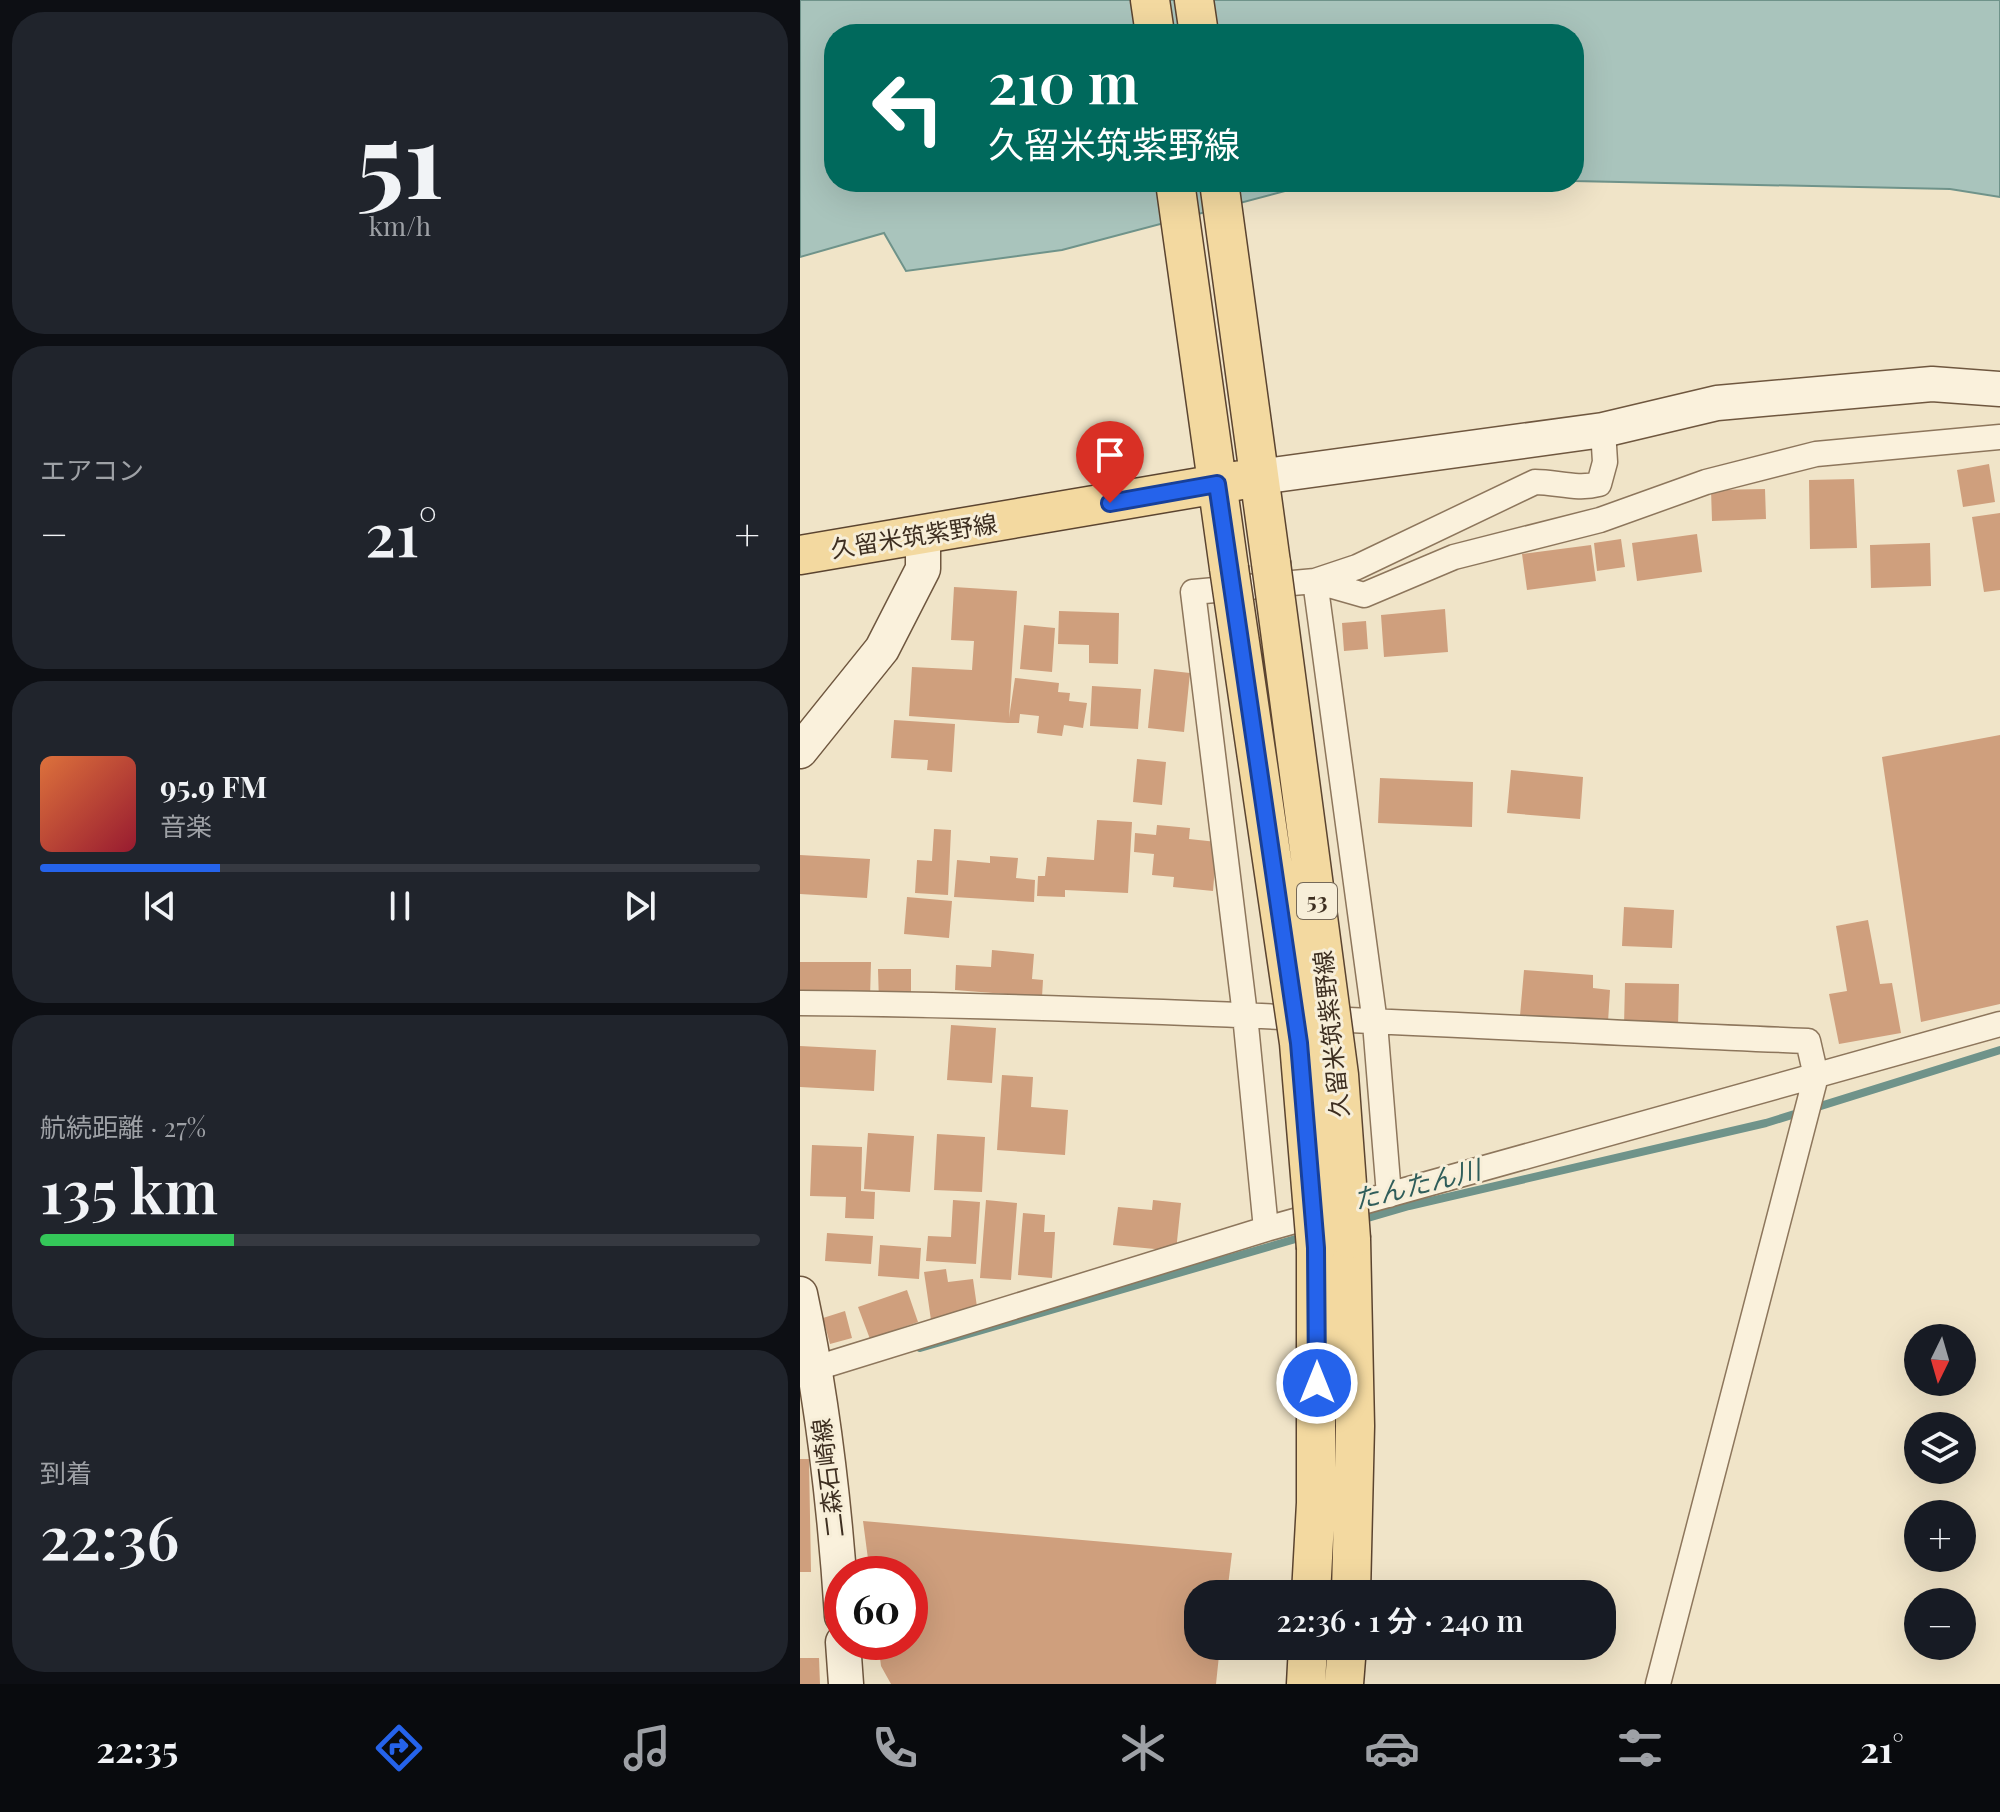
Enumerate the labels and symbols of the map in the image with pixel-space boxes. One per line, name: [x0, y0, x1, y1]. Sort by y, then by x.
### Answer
pin: [1076, 421, 1144, 503]
street label: 久留米筑紫野線: [828, 506, 999, 564]
road number: 53: [1297, 883, 1337, 919]
street label: 久留米筑紫野線: [1305, 949, 1355, 1119]
water label: たんたん川: [1349, 1150, 1487, 1216]
north arrow: [1904, 1324, 1976, 1396]
position arrow: [1275, 1341, 1359, 1425]
street label: 二森石崎線: [804, 1417, 850, 1540]
speed limit sign: 60: [824, 1556, 928, 1660]

